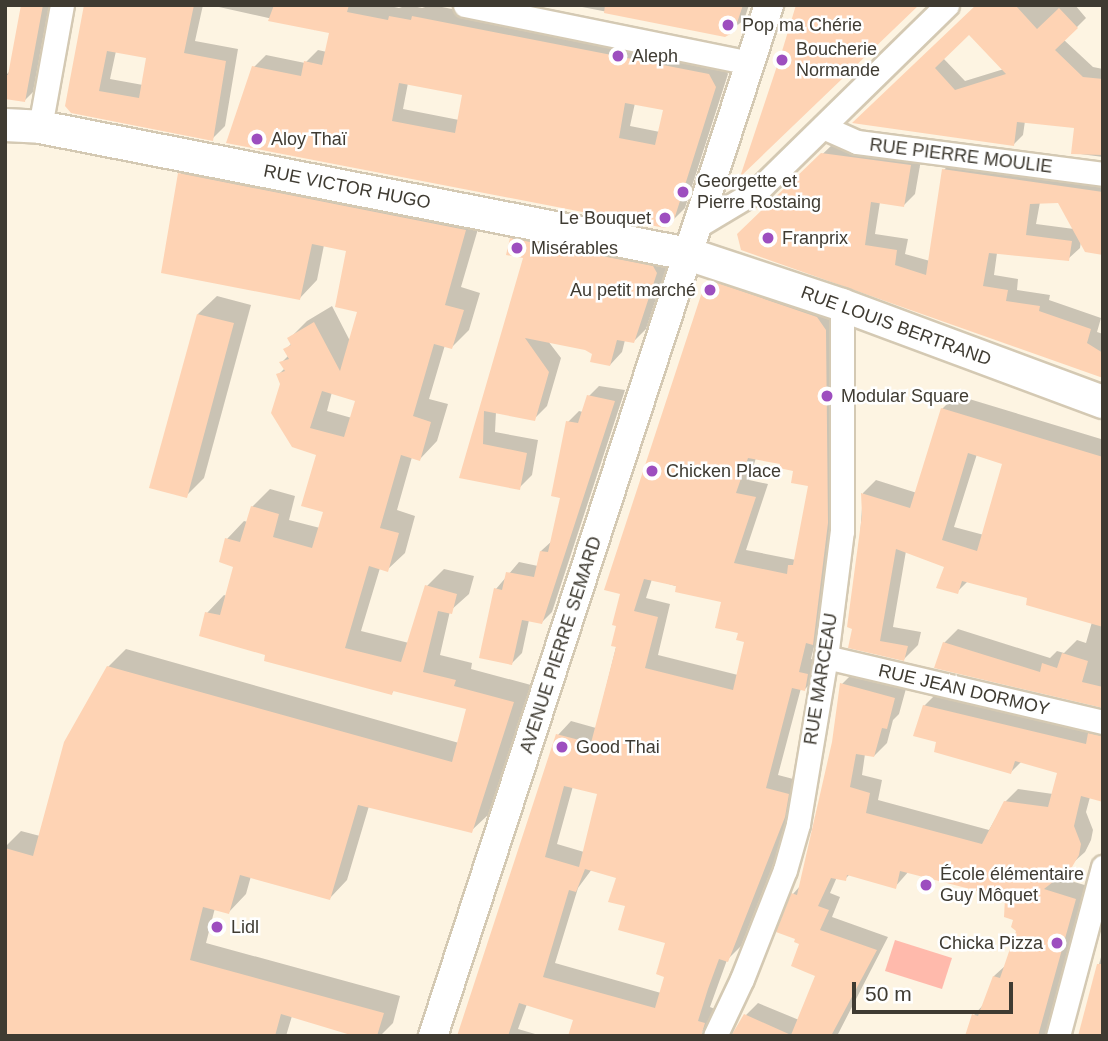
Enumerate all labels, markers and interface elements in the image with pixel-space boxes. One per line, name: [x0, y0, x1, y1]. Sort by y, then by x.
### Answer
place label: Pop ma Chérie: [742, 14, 862, 36]
marker: Pop ma Chérie: [720, 17, 736, 33]
place label: Boucherie Normande: [796, 39, 880, 82]
place label: Aleph: [632, 45, 678, 67]
marker: Aleph: [610, 48, 626, 64]
marker: Boucherie Normande: [774, 52, 790, 68]
place label: Aloy Thaï: [271, 128, 347, 150]
marker: Aloy Thaï: [249, 131, 265, 147]
street label: RUE PIERRE MOULIE: [868, 134, 1054, 178]
street label: RUE VICTOR HUGO: [262, 160, 432, 214]
place label: Georgette et Pierre Rostaing: [697, 171, 821, 214]
marker: Georgette et Pierre Rostaing: [675, 184, 691, 200]
place label: Le Bouquet: [559, 207, 651, 229]
marker: Le Bouquet: [657, 210, 673, 226]
place label: Franprix: [782, 227, 848, 249]
marker: Franprix: [760, 230, 776, 246]
place label: Misérables: [531, 237, 618, 259]
marker: Misérables: [509, 240, 525, 256]
place label: Au petit marché: [570, 279, 696, 301]
marker: Au petit marché: [702, 282, 718, 298]
street label: RUE LOUIS BERTRAND: [798, 282, 994, 370]
place label: Modular Square: [841, 385, 969, 407]
marker: Modular Square: [819, 388, 835, 404]
place label: Chicken Place: [666, 460, 781, 482]
marker: Chicken Place: [644, 463, 660, 479]
street label: AVENUE PIERRE SEMARD: [516, 534, 606, 756]
street label: RUE MARCEAU: [800, 612, 842, 746]
street label: RUE JEAN DORMOY: [876, 660, 1052, 720]
place label: Good Thai: [576, 736, 660, 758]
marker: Good Thai: [554, 739, 570, 755]
place label: École élémentaire Guy Môquet: [940, 864, 1084, 906]
marker: École élémentaire Guy Môquet: [918, 877, 934, 893]
place label: Lidl: [231, 916, 259, 938]
marker: Lidl: [209, 919, 225, 935]
place label: Chicka Pizza: [939, 932, 1043, 954]
marker: Chicka Pizza: [1049, 935, 1065, 951]
scale bar: [856, 968, 1017, 1012]
text: 50 m: [865, 982, 912, 1005]

